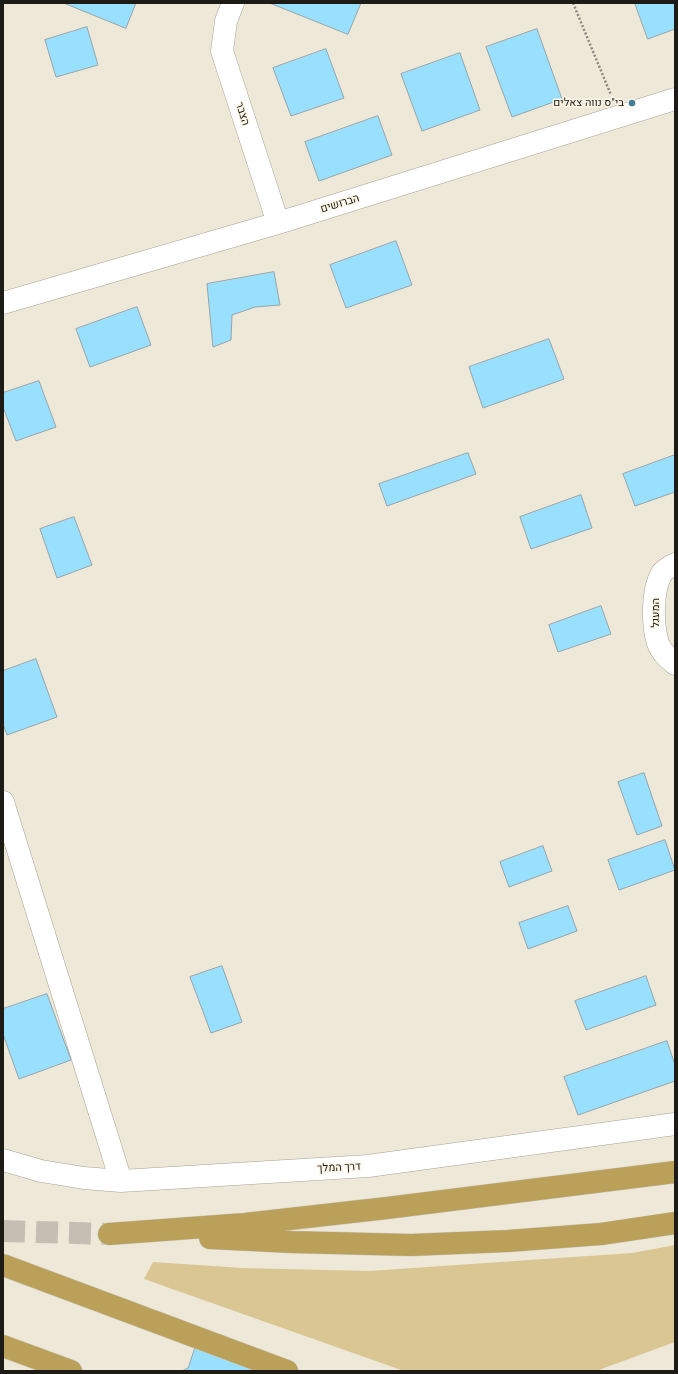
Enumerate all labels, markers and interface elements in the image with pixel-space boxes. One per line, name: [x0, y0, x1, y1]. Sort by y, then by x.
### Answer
place label: בי"ס נווה צאלים: [553, 96, 624, 110]
marker: בי"ס נווה צאלים: [627, 98, 637, 108]
street label: הצבר: [232, 101, 252, 127]
street label: הברושים: [319, 192, 361, 216]
street label: המעגל: [649, 598, 663, 628]
street label: דרך המלך: [317, 1160, 361, 1176]

